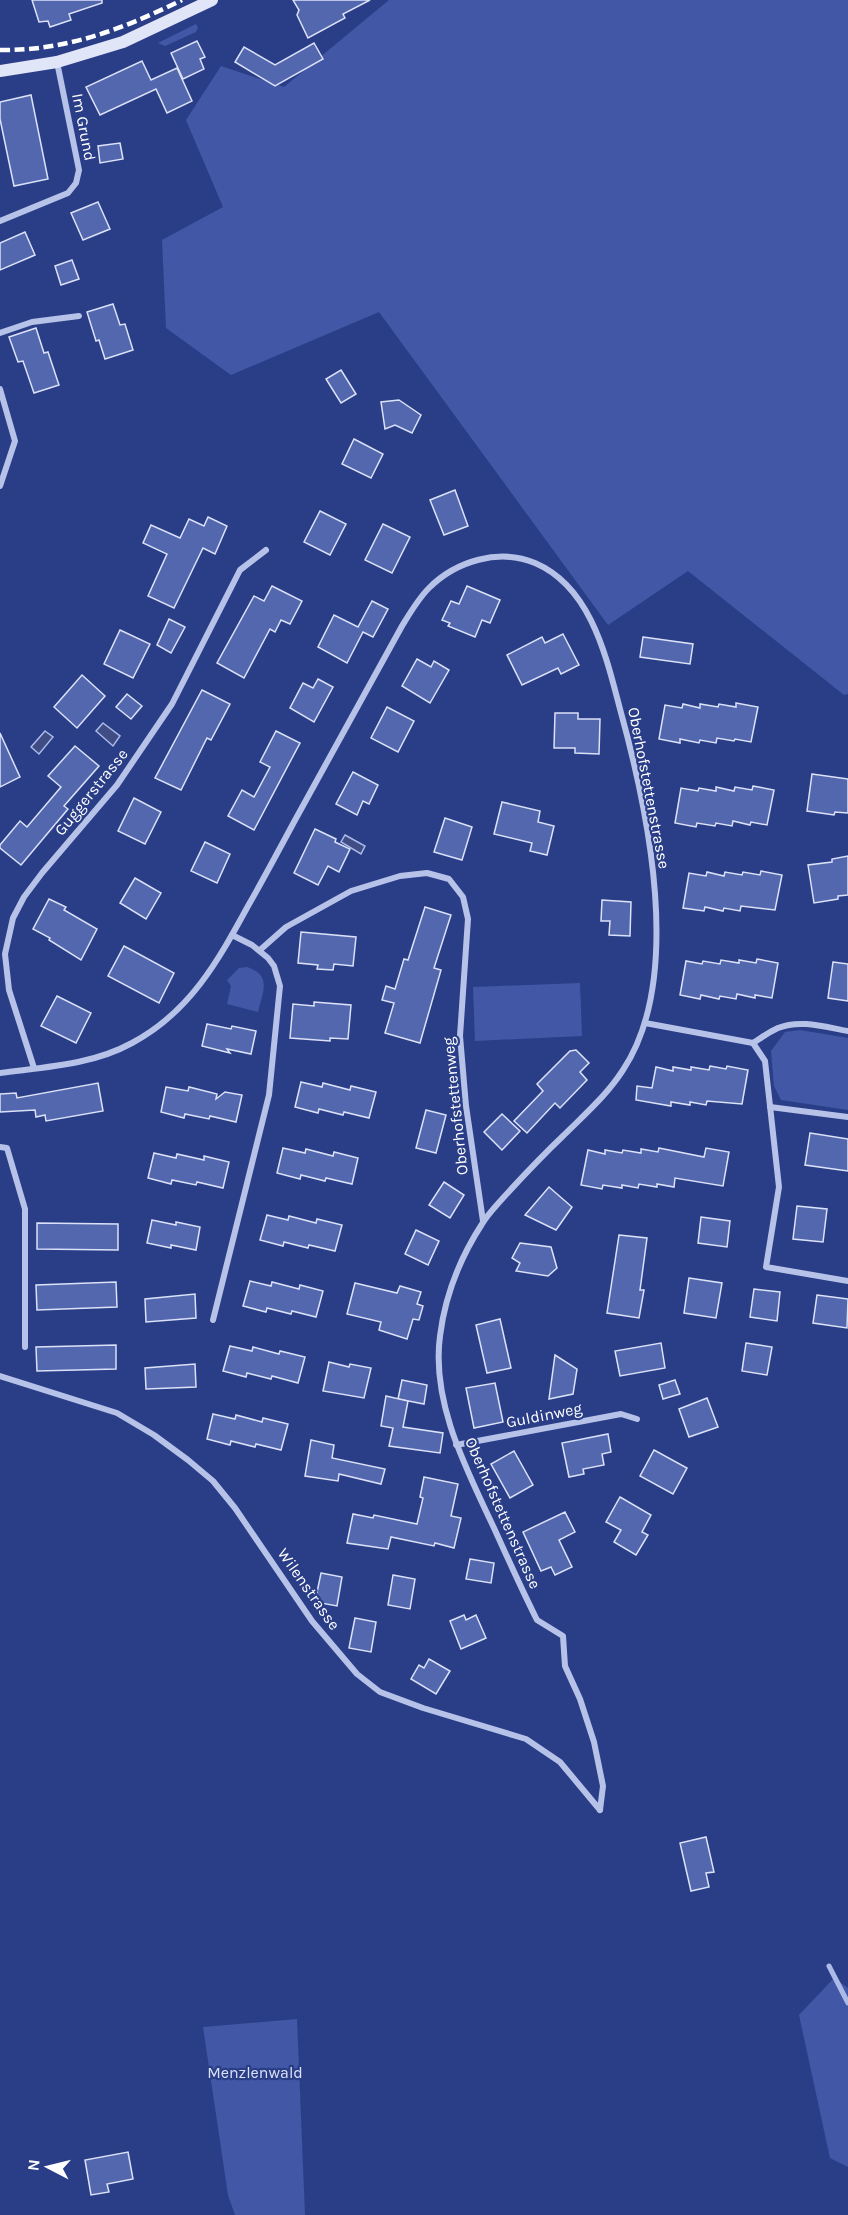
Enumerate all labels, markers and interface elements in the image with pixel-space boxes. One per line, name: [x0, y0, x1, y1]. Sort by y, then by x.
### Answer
street label: Im Grund: [68, 92, 100, 162]
street label: Oberhofstettenstrasse: [624, 706, 674, 870]
street label: Guggerstrasse: [50, 745, 132, 839]
street label: Oberhofstettenweg: [438, 1036, 472, 1176]
street label: Guldinweg: [504, 1398, 584, 1432]
street label: Oberhofstettenstrasse: [461, 1434, 545, 1592]
street label: Wilenstrasse: [274, 1544, 344, 1634]
park label: Menzlenwald: [207, 2063, 303, 2082]
north arrow: [18, 2137, 78, 2197]
text: N: [23, 2158, 44, 2172]

